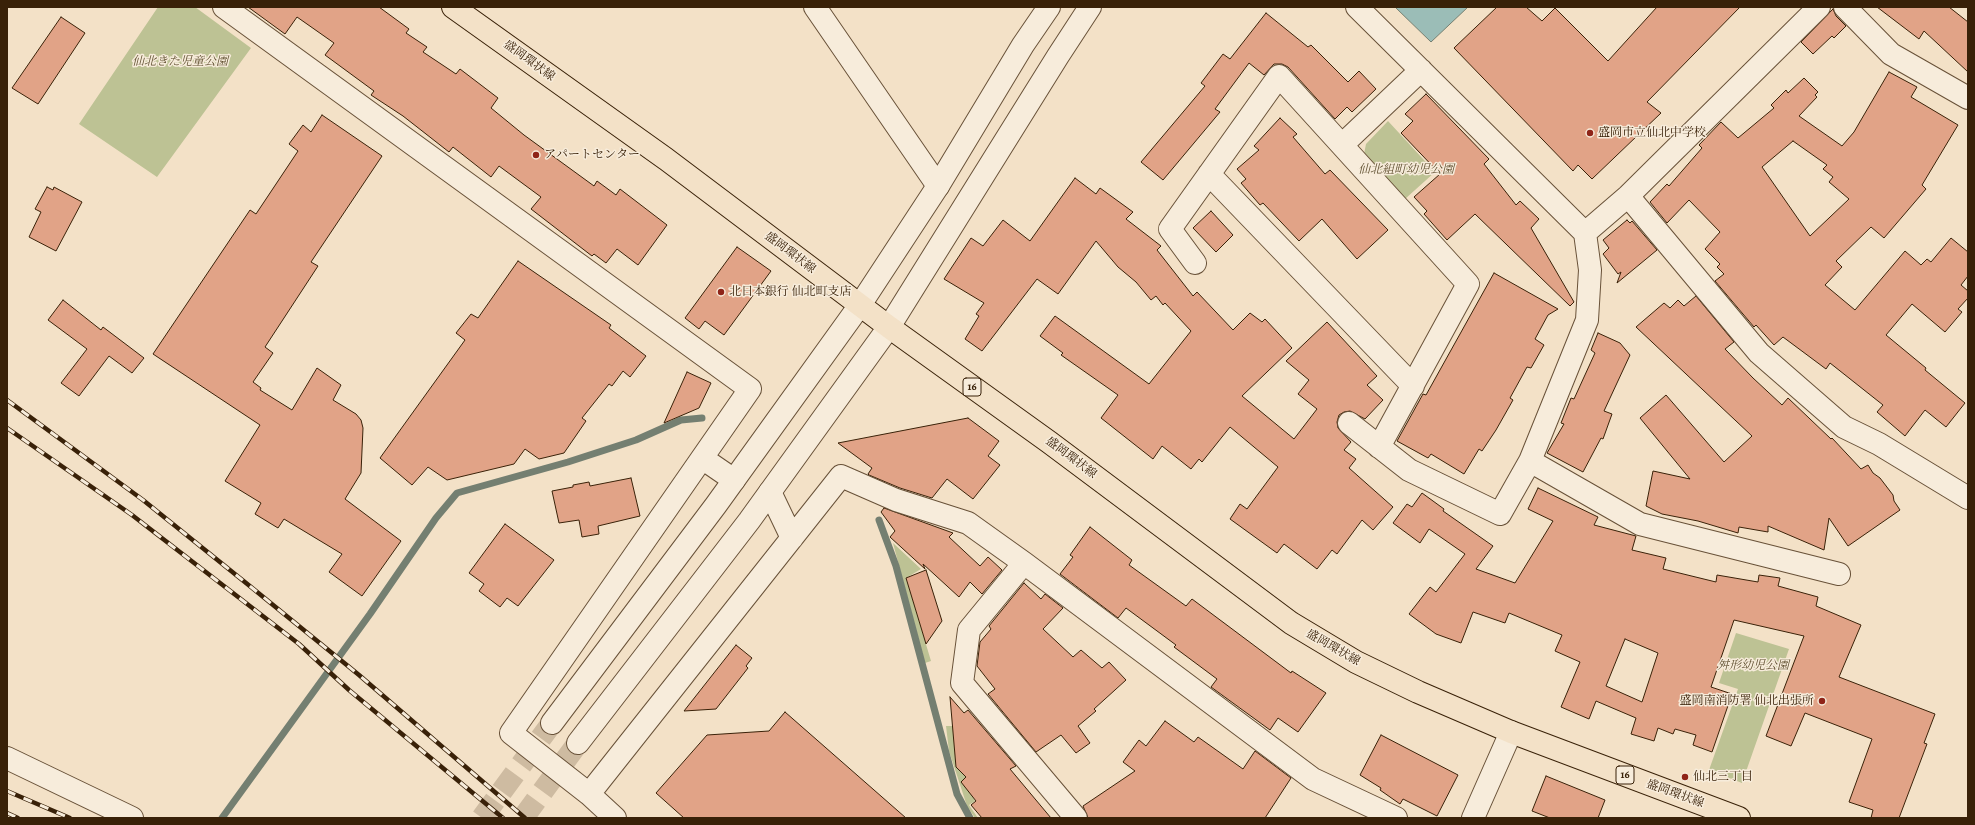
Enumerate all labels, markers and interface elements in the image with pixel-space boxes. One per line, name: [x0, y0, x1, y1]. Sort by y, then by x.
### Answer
street label: 盛岡環状線: [500, 38, 558, 84]
park label: 仙北きた児童公園: [132, 55, 228, 69]
place label: 盛岡市立仙北中学校: [1598, 126, 1706, 140]
marker: 盛岡市立仙北中学校: [1585, 128, 1595, 138]
place label: アパートセンター: [544, 148, 640, 162]
marker: アパートセンター: [531, 150, 541, 160]
park label: 仙北組町幼児公園: [1358, 163, 1454, 177]
street label: 盛岡環状線: [762, 229, 818, 277]
place label: 北日本銀行 仙北町支店: [729, 285, 851, 299]
marker: 北日本銀行 仙北町支店: [716, 287, 726, 297]
road number: 16: [963, 378, 981, 396]
street label: 盛岡環状線: [1043, 434, 1099, 482]
street label: 盛岡環状線: [1303, 627, 1363, 669]
park label: 舛形幼児公園: [1717, 659, 1789, 673]
place label: 盛岡南消防署 仙北出張所: [1680, 694, 1814, 708]
marker: 盛岡南消防署 仙北出張所: [1817, 696, 1827, 706]
road number: 16: [1616, 766, 1634, 784]
place label: 仙北三丁目: [1693, 770, 1753, 784]
marker: 仙北三丁目: [1680, 772, 1690, 782]
street label: 盛岡環状線: [1644, 777, 1706, 811]

